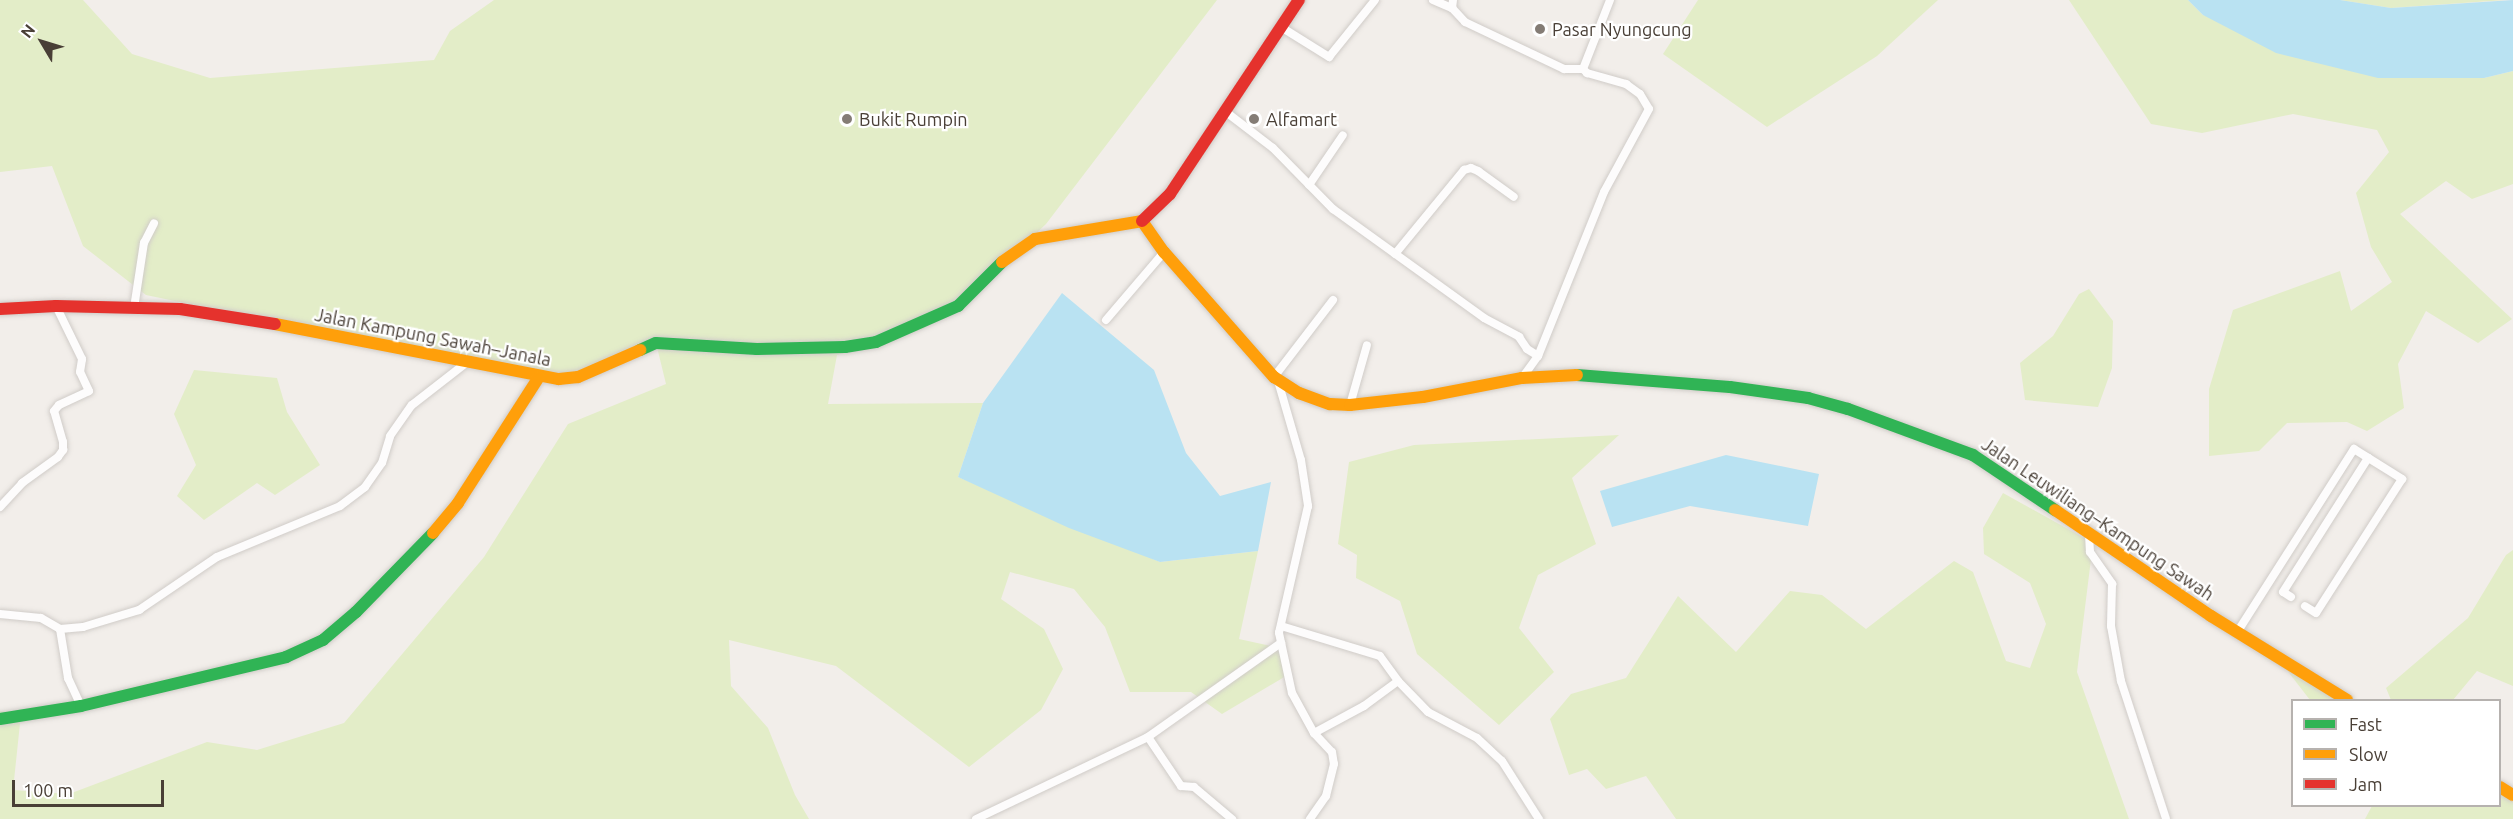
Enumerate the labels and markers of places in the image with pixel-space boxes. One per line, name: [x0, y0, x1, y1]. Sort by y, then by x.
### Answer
place label: Pasar Nyungcung: [1552, 18, 1692, 40]
marker: Pasar Nyungcung: [1533, 22, 1547, 36]
place label: Bukit Rumpin: [859, 108, 968, 130]
place label: Alfamart: [1266, 108, 1337, 130]
marker: Bukit Rumpin: [840, 112, 854, 126]
marker: Alfamart: [1247, 112, 1261, 126]

